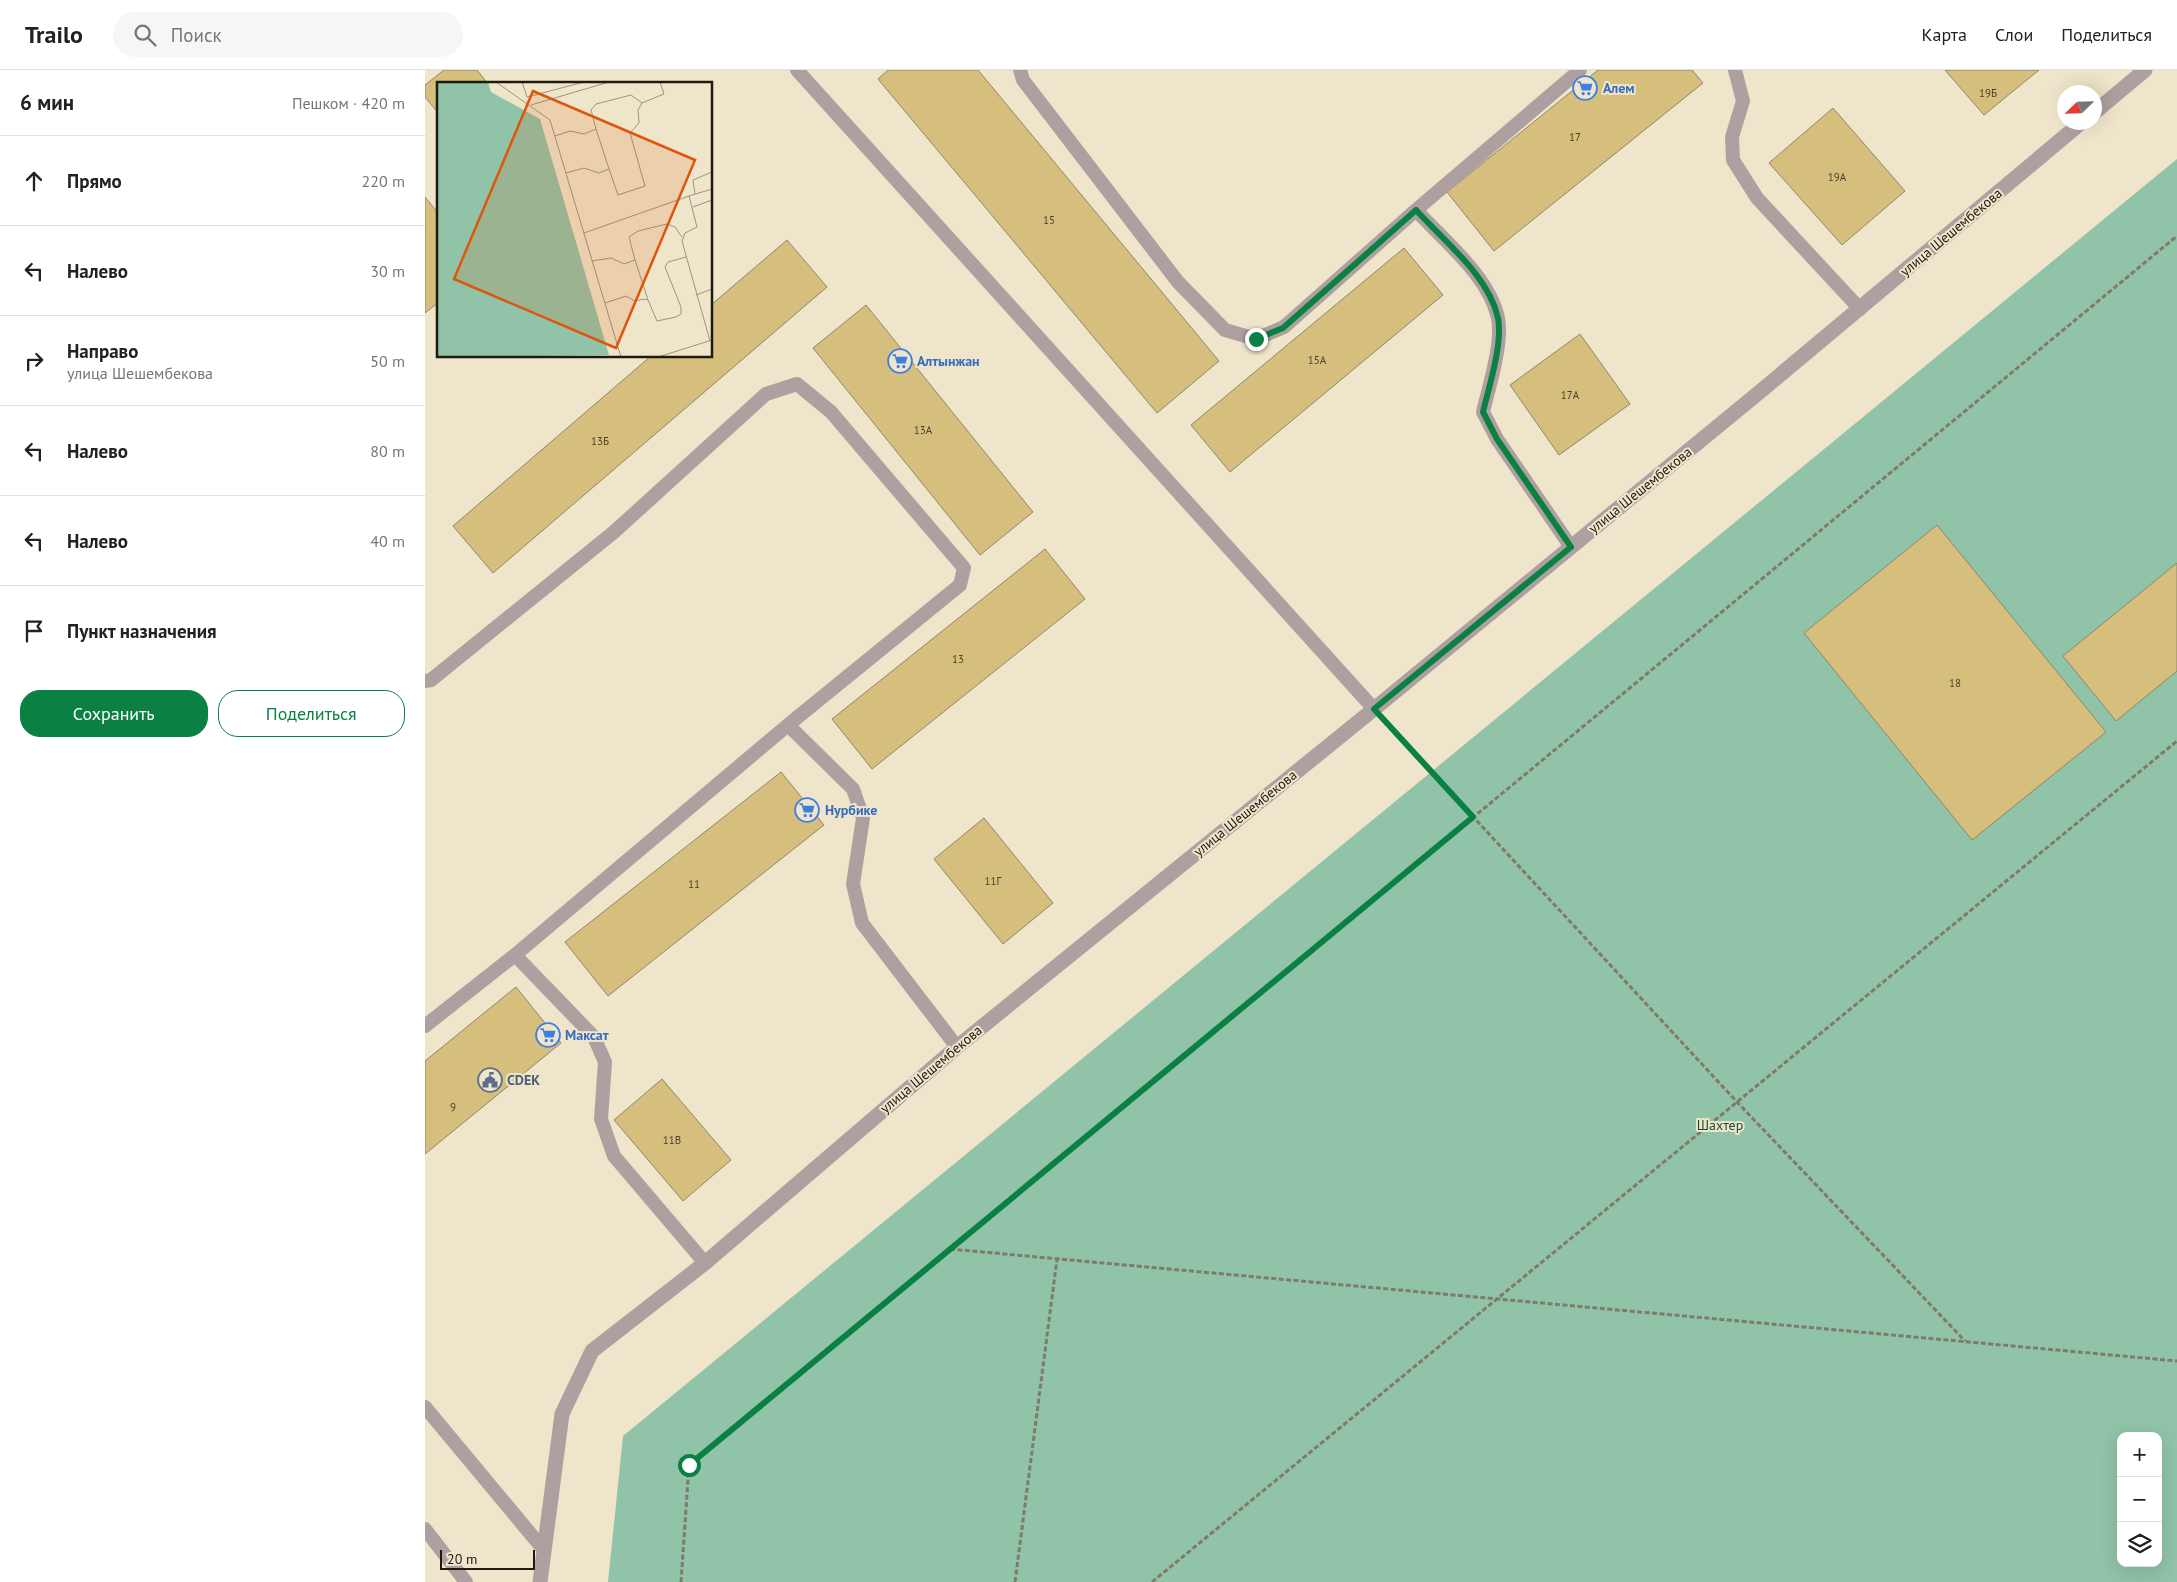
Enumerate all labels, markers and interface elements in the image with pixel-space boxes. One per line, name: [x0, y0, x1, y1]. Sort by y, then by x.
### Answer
search box: [113, 12, 463, 57]
text: Trailo: [25, 19, 83, 50]
icon: search: [131, 21, 159, 49]
text: Поиск: [171, 23, 222, 47]
text: Карта: [1922, 23, 1967, 46]
text: Слои: [1995, 23, 2033, 46]
text: Поделиться: [2061, 23, 2152, 46]
supermarket icon: Алем: [1572, 75, 1598, 101]
place label: Алем: [1603, 79, 1635, 97]
inset map: [437, 82, 713, 358]
north arrow: [2057, 85, 2102, 130]
house number: 19Б: [1979, 86, 1997, 100]
text: 6 мин: [20, 89, 74, 116]
text: Пешком · 420 m: [292, 93, 405, 113]
house number: 17: [1569, 130, 1581, 144]
icon: ahead: [20, 167, 48, 195]
text: Прямо: [67, 169, 122, 193]
house number: 19А: [1828, 170, 1847, 184]
text: 220 m: [362, 171, 405, 191]
street label: улица Шешембекова: [1896, 184, 2006, 280]
house number: 15: [1043, 213, 1055, 227]
icon: left: [20, 257, 48, 285]
text: Налево: [67, 259, 128, 283]
text: 30 m: [370, 261, 405, 281]
route end: [1245, 328, 1268, 351]
text: Направо: [67, 339, 138, 363]
icon: right: [20, 347, 48, 375]
supermarket icon: Алтынжан: [887, 348, 913, 374]
text: 50 m: [370, 351, 405, 371]
place label: Алтынжан: [917, 352, 980, 370]
house number: 15А: [1308, 353, 1327, 367]
text: улица Шешембекова: [67, 363, 213, 383]
house number: 17А: [1561, 388, 1580, 402]
house number: 13А: [914, 423, 933, 437]
house number: 13Б: [591, 434, 609, 448]
icon: left: [20, 437, 48, 465]
text: Налево: [67, 439, 128, 463]
text: 80 m: [370, 441, 405, 461]
street label: улица Шешембекова: [1585, 443, 1695, 537]
icon: left: [20, 527, 48, 555]
text: Налево: [67, 529, 128, 553]
text: 40 m: [370, 531, 405, 551]
icon: arrive: [20, 617, 48, 645]
text: Пункт назначения: [67, 619, 217, 643]
house number: 13: [952, 652, 964, 666]
house number: 18: [1949, 676, 1961, 690]
button: Сохранить: [20, 690, 208, 737]
button: Поделиться: [218, 690, 405, 737]
street label: улица Шешембекова: [1190, 766, 1300, 860]
supermarket icon: Нурбике: [794, 797, 820, 823]
place label: Нурбике: [825, 801, 877, 819]
house number: 11Г: [985, 874, 1003, 888]
house number: 11: [688, 877, 700, 891]
street label: улица Шешембекова: [876, 1021, 986, 1117]
supermarket icon: Максат: [535, 1022, 561, 1048]
place label: Максат: [565, 1026, 609, 1044]
public building icon: CDEK: [477, 1067, 503, 1093]
place label: CDEK: [507, 1071, 540, 1089]
house number: 9: [450, 1100, 456, 1114]
park label: Шахтер: [1697, 1116, 1743, 1134]
house number: 11В: [663, 1133, 681, 1147]
map controls: [2117, 1432, 2162, 1567]
button: +: [2117, 1432, 2162, 1477]
route start: [678, 1454, 701, 1477]
button: −: [2117, 1477, 2162, 1522]
button: layers: [2117, 1522, 2162, 1567]
scale bar: [440, 1547, 535, 1570]
text: 20 m: [447, 1550, 477, 1568]

